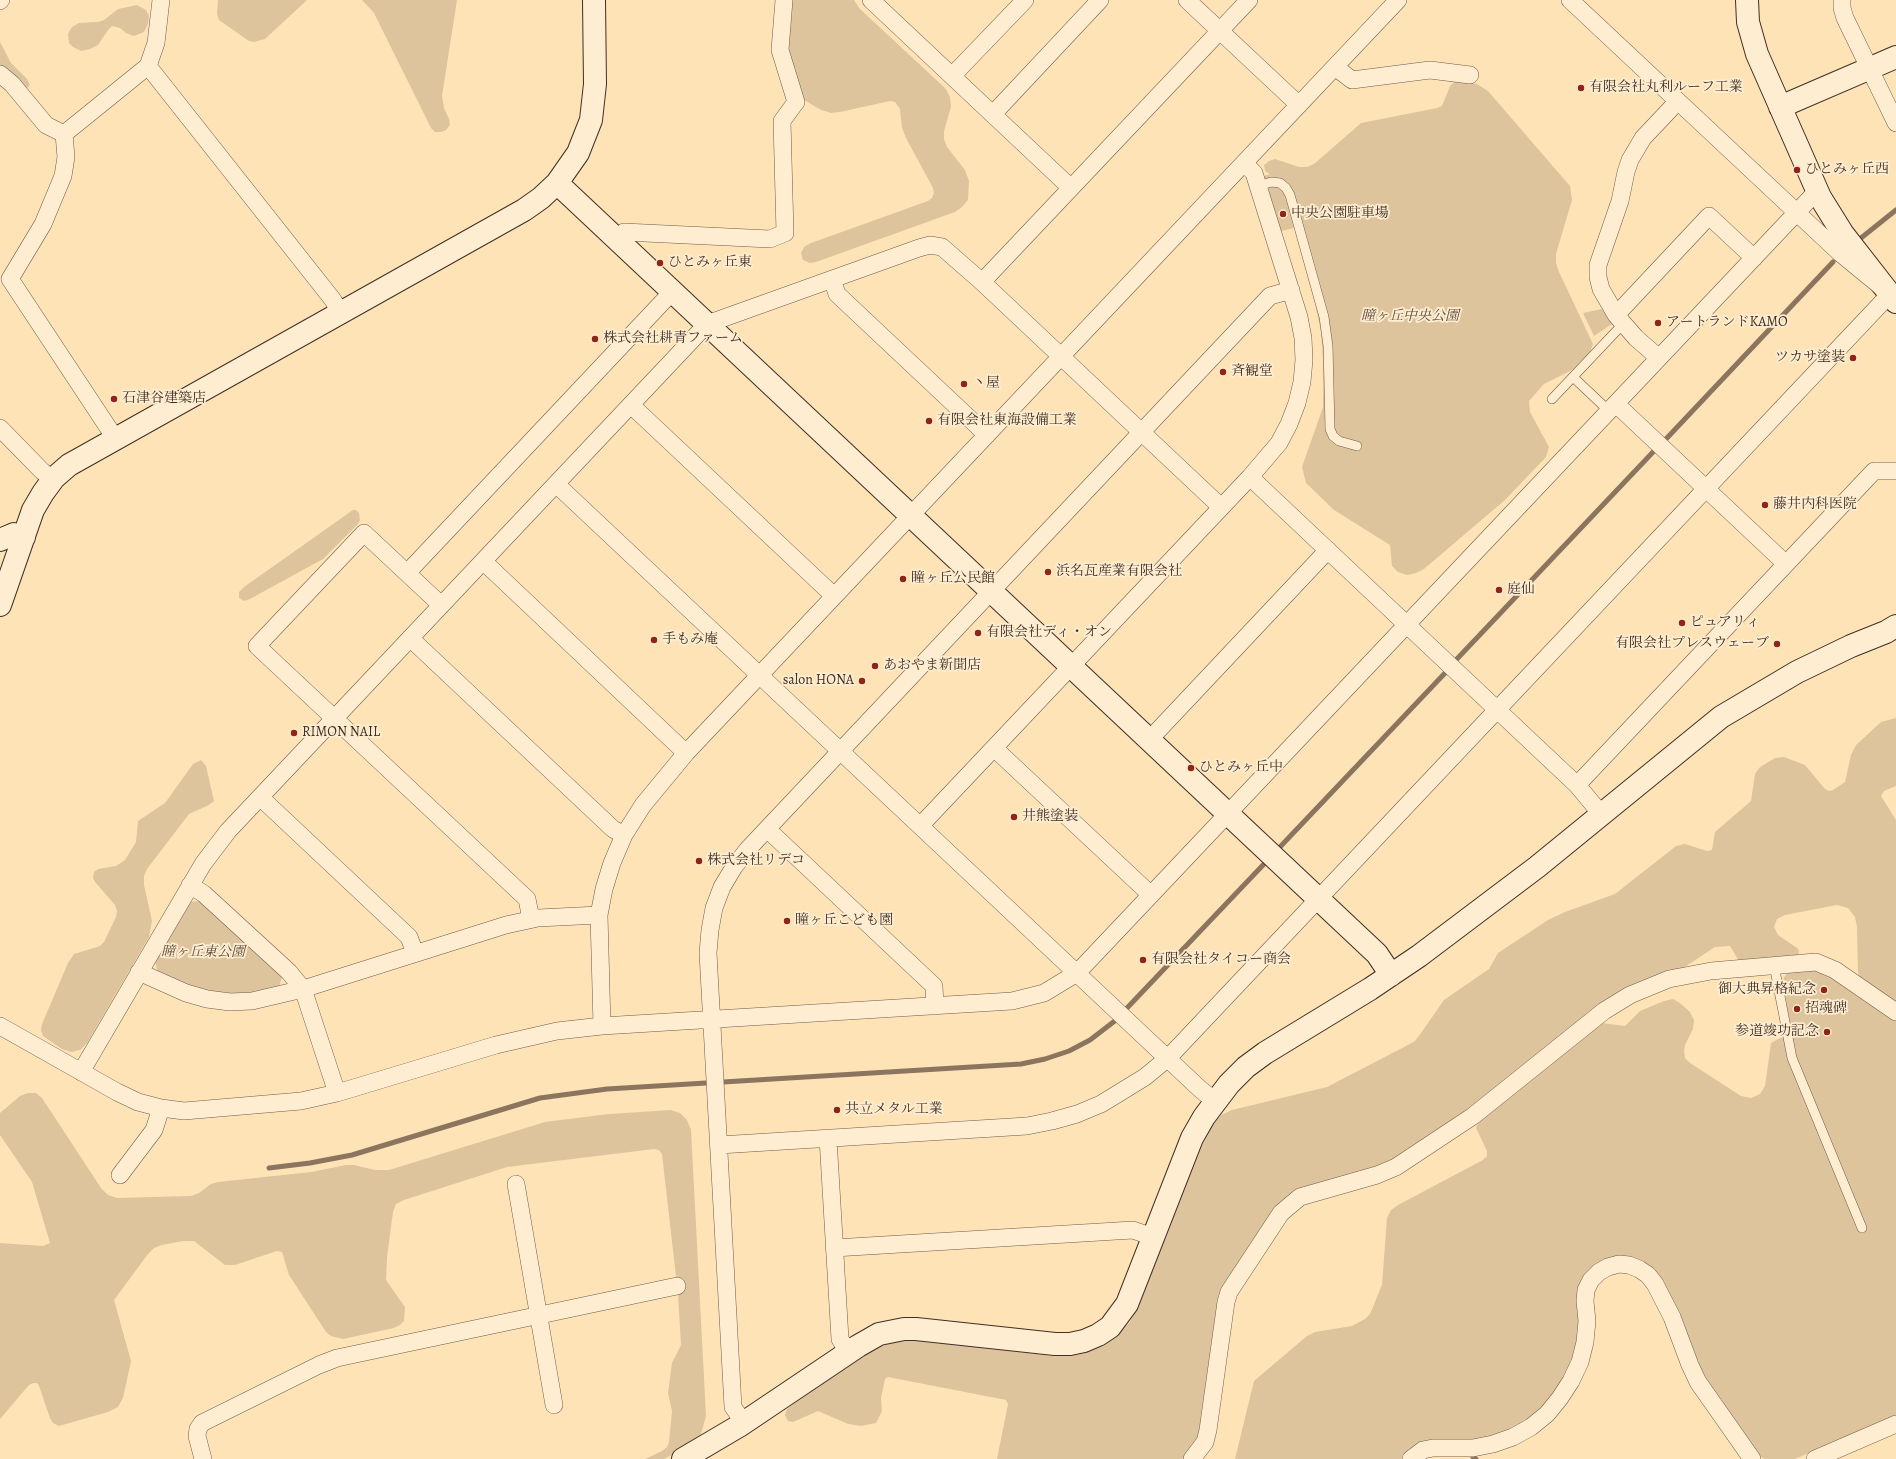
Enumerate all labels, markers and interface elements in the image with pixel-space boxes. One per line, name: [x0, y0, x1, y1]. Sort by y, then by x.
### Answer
place label: 有限会社丸利ルーフ工業: [1589, 80, 1743, 96]
marker: 有限会社丸利ルーフ工業: [1576, 83, 1586, 93]
place label: ひとみヶ丘西: [1805, 162, 1889, 178]
marker: ひとみヶ丘西: [1792, 165, 1802, 175]
place label: 中央公園駐車場: [1291, 206, 1389, 222]
marker: 中央公園駐車場: [1278, 209, 1288, 219]
place label: ひとみヶ丘東: [668, 255, 752, 271]
marker: ひとみヶ丘東: [655, 258, 665, 268]
park label: 瞳ヶ丘中央公園: [1361, 309, 1459, 325]
place label: アートランドKAMO: [1666, 315, 1788, 331]
marker: アートランドKAMO: [1653, 318, 1663, 328]
place label: 株式会社耕青ファーム: [603, 331, 743, 347]
marker: 株式会社耕青ファーム: [590, 334, 600, 344]
place label: ツカサ塗装: [1775, 350, 1845, 366]
marker: ツカサ塗装: [1848, 353, 1858, 363]
place label: 斉観堂: [1231, 364, 1273, 380]
marker: 斉観堂: [1218, 367, 1228, 377]
place label: 丶屋: [972, 376, 1000, 392]
marker: 丶屋: [959, 379, 969, 389]
place label: 石津谷建築店: [122, 391, 206, 407]
marker: 石津谷建築店: [109, 394, 119, 404]
place label: 有限会社東海設備工業: [937, 413, 1077, 429]
marker: 有限会社東海設備工業: [924, 416, 934, 426]
place label: 藤井内科医院: [1773, 497, 1857, 513]
marker: 藤井内科医院: [1760, 500, 1770, 510]
place label: 浜名瓦産業有限会社: [1056, 564, 1182, 580]
marker: 浜名瓦産業有限会社: [1043, 567, 1053, 577]
place label: 瞳ヶ丘公民館: [911, 571, 995, 587]
marker: 瞳ヶ丘公民館: [898, 574, 908, 584]
place label: 庭仙: [1507, 582, 1535, 598]
marker: 庭仙: [1494, 585, 1504, 595]
place label: ピュアリィ: [1690, 615, 1760, 631]
marker: ピュアリィ: [1677, 618, 1687, 628]
place label: 有限会社ディ・オン: [986, 625, 1112, 641]
marker: 有限会社ディ・オン: [973, 628, 983, 638]
place label: 手もみ庵: [662, 632, 718, 648]
marker: 手もみ庵: [649, 635, 659, 645]
place label: 有限会社プレスウェーブ: [1615, 636, 1769, 652]
marker: 有限会社プレスウェーブ: [1772, 639, 1782, 649]
place label: あおやま新聞店: [883, 658, 981, 674]
marker: あおやま新聞店: [870, 661, 880, 671]
place label: salon HONA: [783, 673, 854, 689]
marker: salon HONA: [857, 676, 867, 686]
place label: RIMON NAIL: [302, 725, 380, 741]
marker: RIMON NAIL: [289, 728, 299, 738]
place label: ひとみヶ丘中: [1199, 760, 1283, 776]
marker: ひとみヶ丘中: [1186, 763, 1196, 773]
place label: 井熊塗装: [1022, 809, 1078, 825]
marker: 井熊塗装: [1009, 812, 1019, 822]
place label: 株式会社リデコ: [707, 853, 805, 869]
marker: 株式会社リデコ: [694, 856, 704, 866]
place label: 瞳ヶ丘こども園: [795, 913, 893, 929]
marker: 瞳ヶ丘こども園: [782, 916, 792, 926]
park label: 瞳ヶ丘東公園: [161, 945, 245, 961]
place label: 有限会社タイコー商会: [1151, 952, 1291, 968]
marker: 有限会社タイコー商会: [1138, 955, 1148, 965]
place label: 御大典昇格紀念: [1718, 982, 1816, 998]
marker: 御大典昇格紀念: [1819, 985, 1829, 995]
place label: 招魂碑: [1805, 1001, 1847, 1017]
marker: 招魂碑: [1792, 1004, 1802, 1014]
place label: 参道竣功記念: [1735, 1024, 1819, 1040]
marker: 参道竣功記念: [1822, 1027, 1832, 1037]
place label: 共立メタル工業: [845, 1102, 943, 1118]
marker: 共立メタル工業: [832, 1105, 842, 1115]

